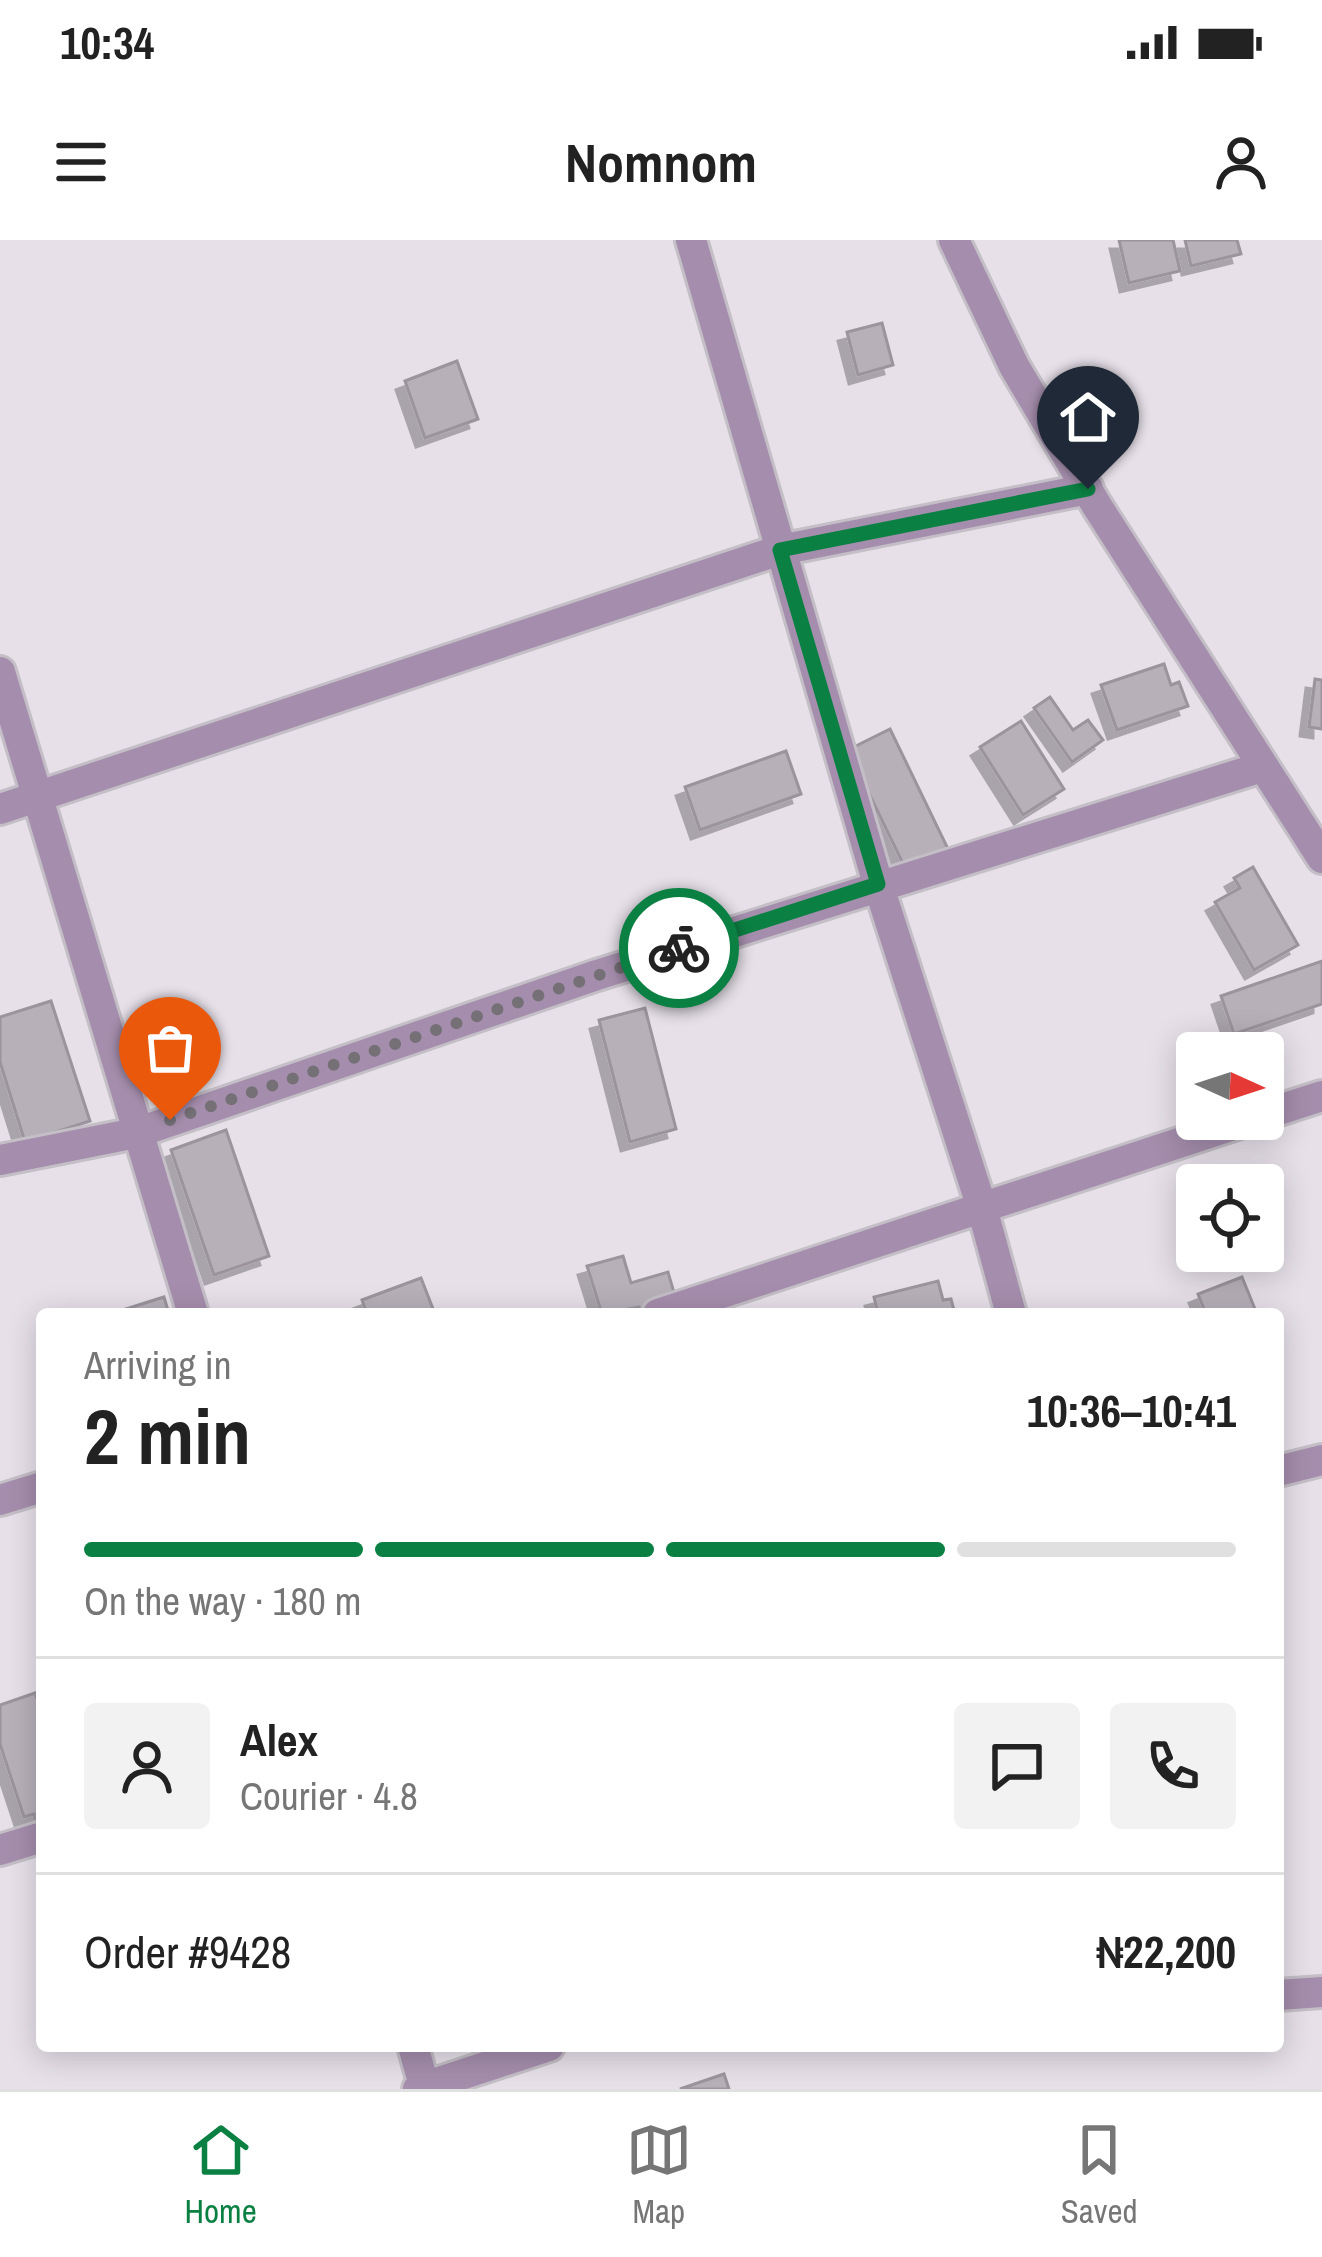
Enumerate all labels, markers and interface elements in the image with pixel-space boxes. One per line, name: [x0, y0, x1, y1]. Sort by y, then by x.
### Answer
text: 10:34: [60, 12, 154, 73]
text: Nomnom: [565, 126, 757, 199]
icon: menu: [48, 129, 114, 195]
icon: person: [1208, 129, 1274, 195]
pin: [1037, 366, 1139, 489]
icon: home: [1055, 384, 1121, 450]
courier: [619, 888, 739, 1008]
icon: bike: [646, 915, 712, 981]
pin: [119, 997, 221, 1120]
icon: bag: [137, 1015, 203, 1081]
north arrow: [1176, 1032, 1284, 1140]
map controls: [1176, 1032, 1284, 1272]
button: locate: [1176, 1164, 1284, 1272]
text: Arriving in: [84, 1339, 232, 1391]
text: 10:36–10:41: [1027, 1380, 1236, 1441]
text: 2 min: [84, 1383, 251, 1488]
text: On the way · 180 m: [84, 1575, 361, 1627]
button: person: [84, 1703, 210, 1829]
button: chat: [954, 1703, 1080, 1829]
button: phone: [1110, 1703, 1236, 1829]
text: Alex: [240, 1709, 318, 1770]
text: Courier · 4.8: [240, 1770, 418, 1822]
text: Order #9428: [84, 1921, 291, 1982]
text: ₦22,200: [1096, 1921, 1236, 1982]
tab: Home: [185, 2117, 257, 2233]
tab: Map: [626, 2117, 692, 2233]
tab: Saved: [1061, 2117, 1137, 2233]

